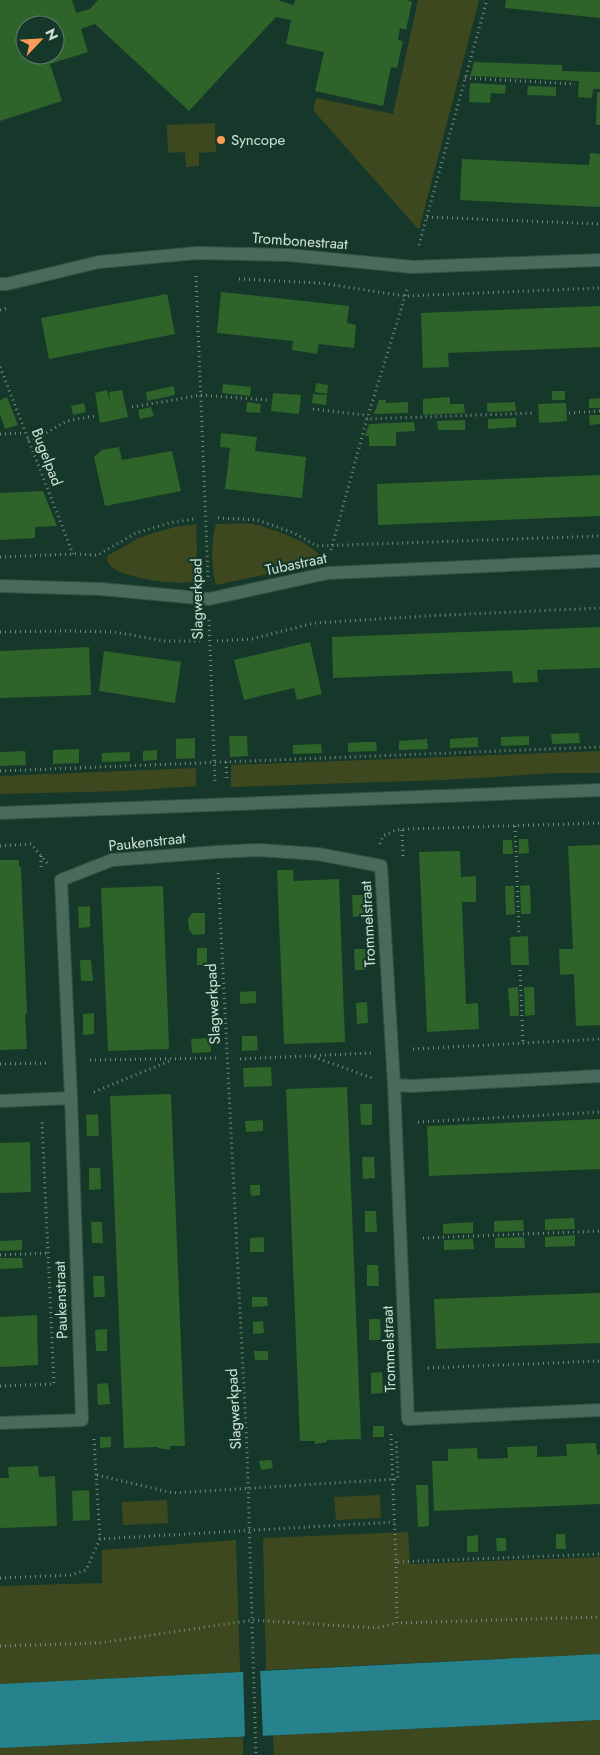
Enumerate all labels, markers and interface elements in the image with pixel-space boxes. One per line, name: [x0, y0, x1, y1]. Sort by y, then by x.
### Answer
north arrow: [15, 15, 65, 65]
text: N: [40, 25, 63, 44]
place label: Syncope: [231, 129, 286, 151]
marker: Syncope: [215, 134, 227, 146]
street label: Trombonestraat: [251, 227, 349, 255]
street label: Bugelpad: [26, 425, 68, 489]
street label: Tubastraat: [263, 547, 329, 581]
street label: Slagwerkpad: [185, 558, 209, 640]
street label: Paukenstraat: [107, 827, 187, 857]
street label: Trommelstraat: [355, 880, 381, 968]
street label: Slagwerkpad: [200, 963, 226, 1045]
street label: Paukenstraat: [49, 1260, 73, 1339]
street label: Trommelstraat: [376, 1305, 401, 1392]
street label: Slagwerkpad: [221, 1368, 247, 1450]

